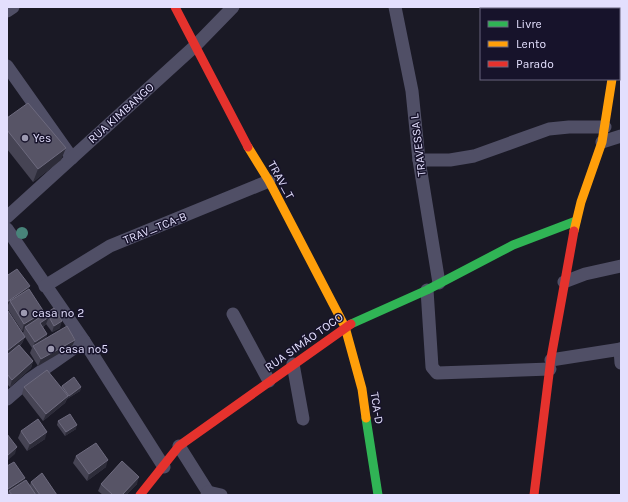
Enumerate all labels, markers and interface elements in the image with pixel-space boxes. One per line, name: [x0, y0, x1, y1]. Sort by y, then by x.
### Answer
legend: [480, 8, 620, 80]
text: Livre: [516, 17, 542, 31]
text: Lento: [516, 37, 546, 51]
text: Parado: [516, 57, 554, 71]
street label: RUA KIMBANGO: [85, 80, 157, 146]
street label: TRAVESSA L: [407, 112, 429, 177]
place label: Yes: [33, 131, 51, 145]
marker: Yes: [20, 133, 30, 143]
street label: TRAV_T: [265, 159, 297, 201]
street label: TRAV_TCA-B: [121, 209, 189, 247]
place label: casa nº 2: [32, 306, 84, 320]
marker: casa nº 2: [19, 308, 29, 318]
street label: RUA SIMÃO TOCO: [262, 310, 346, 374]
place label: casa nº5: [59, 342, 108, 356]
marker: casa nº5: [46, 344, 56, 354]
street label: TCA-D: [368, 391, 386, 425]

